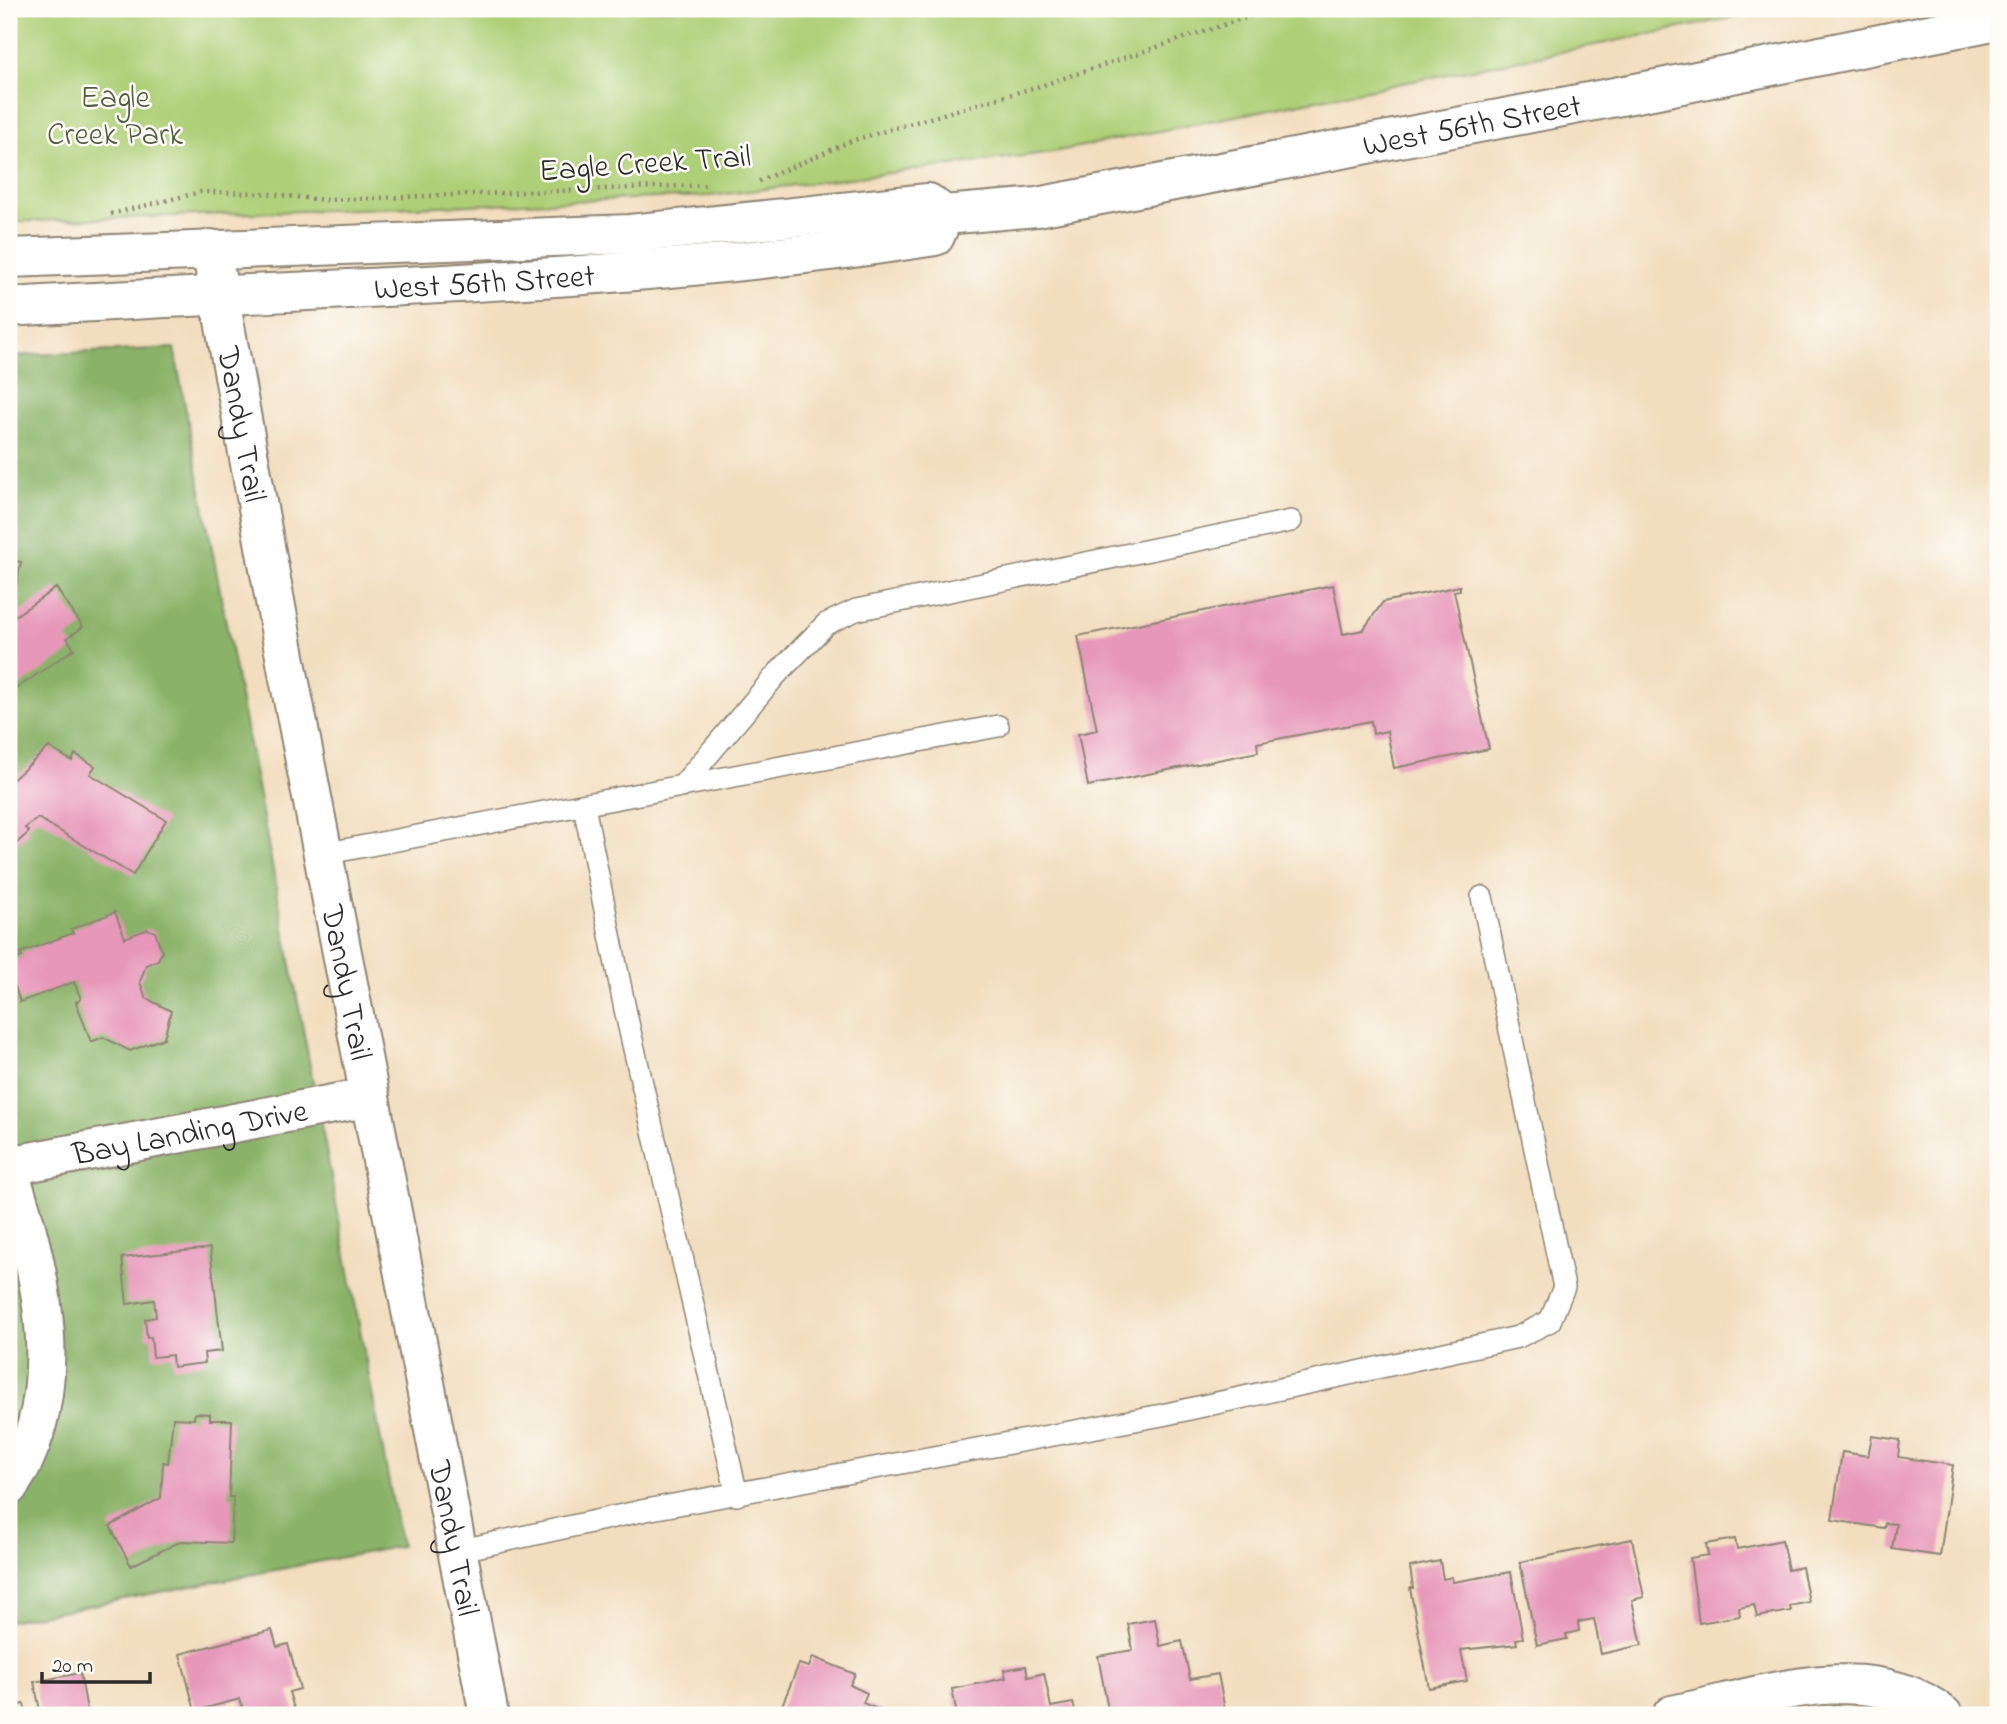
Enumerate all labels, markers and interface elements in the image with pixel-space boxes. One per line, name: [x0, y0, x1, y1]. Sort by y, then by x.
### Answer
park label: Eagle Creek Park: [47, 76, 184, 160]
street label: West 56th Street: [1359, 84, 1586, 171]
street label: Eagle Creek Trail: [538, 135, 753, 196]
street label: West 56th Street: [373, 254, 597, 315]
street label: Dandy Trail: [202, 342, 277, 506]
street label: Dandy Trail: [306, 900, 382, 1065]
street label: Bay Landing Drive: [68, 1089, 312, 1181]
street label: Dandy Trail: [413, 1456, 489, 1620]
scale bar: [42, 1640, 150, 1684]
text: 20 m: [52, 1652, 93, 1682]

